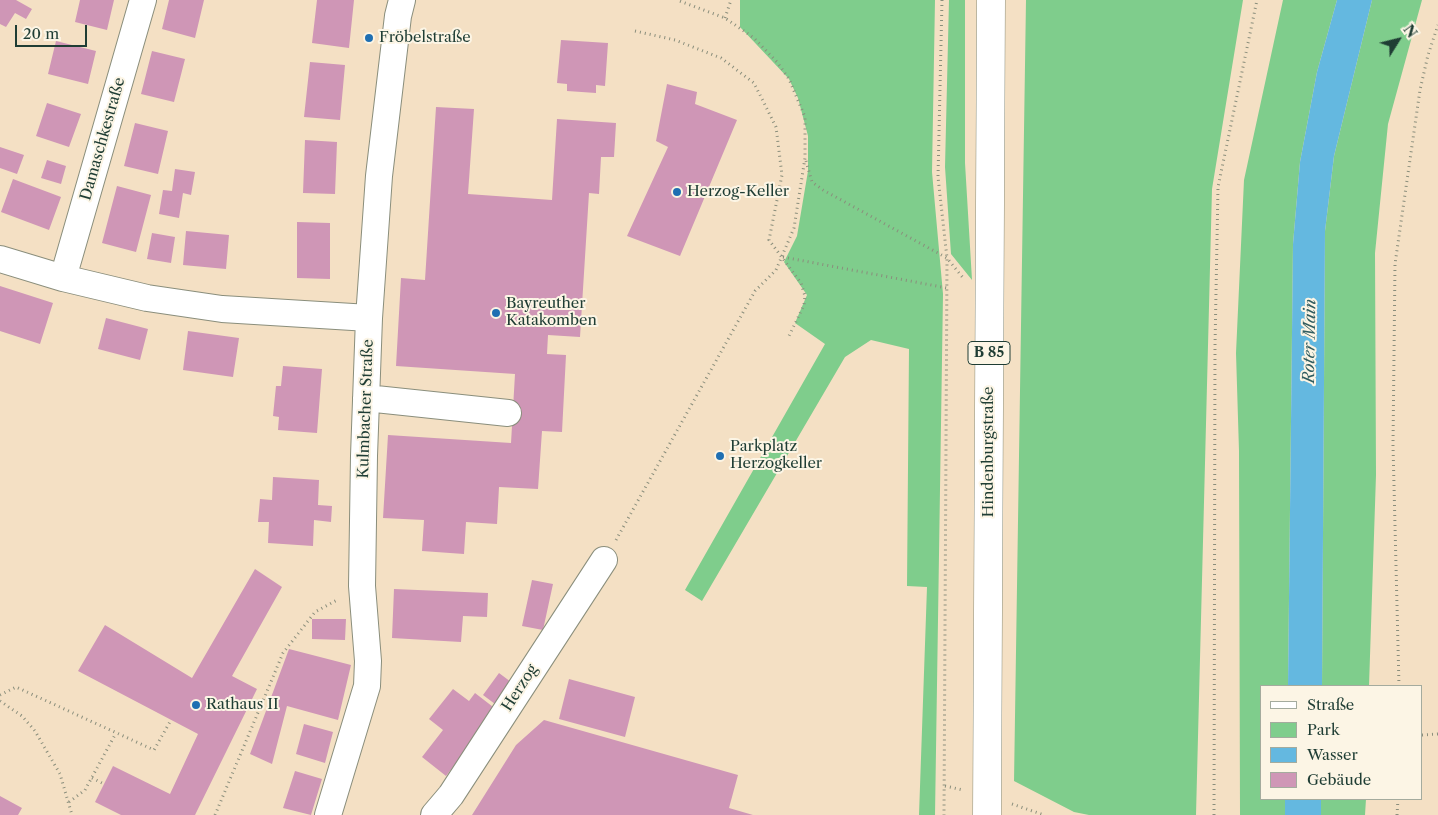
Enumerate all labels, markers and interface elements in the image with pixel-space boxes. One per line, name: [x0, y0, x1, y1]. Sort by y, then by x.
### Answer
scale bar: [18, 15, 90, 47]
north arrow: [1373, 15, 1423, 65]
text: N: [1399, 21, 1421, 41]
text: 20 m: [23, 24, 59, 43]
place label: Fröbelstraße: [379, 29, 471, 47]
marker: Fröbelstraße: [363, 32, 375, 44]
street label: Damaschkestraße: [77, 76, 129, 202]
place label: Herzog-Keller: [687, 183, 789, 201]
marker: Herzog-Keller: [671, 186, 683, 198]
place label: Bayreuther Katakomben: [506, 295, 597, 330]
water label: Roter Main: [1300, 299, 1320, 383]
marker: Bayreuther Katakomben: [490, 307, 502, 319]
street label: Kulmbacher Straße: [355, 339, 377, 479]
road number: B 85: [968, 342, 1010, 364]
street label: Hindenburgstraße: [980, 387, 998, 517]
place label: Parkplatz Herzogkeller: [730, 438, 822, 473]
marker: Parkplatz Herzogkeller: [714, 450, 726, 462]
street label: Herzog: [498, 661, 542, 715]
legend: [1260, 685, 1423, 800]
text: Straße: [1307, 695, 1354, 714]
place label: Rathaus II: [206, 696, 279, 714]
marker: Rathaus II: [190, 699, 202, 711]
text: Park: [1307, 720, 1340, 739]
text: Wasser: [1307, 745, 1358, 764]
text: Gebäude: [1307, 770, 1371, 789]

